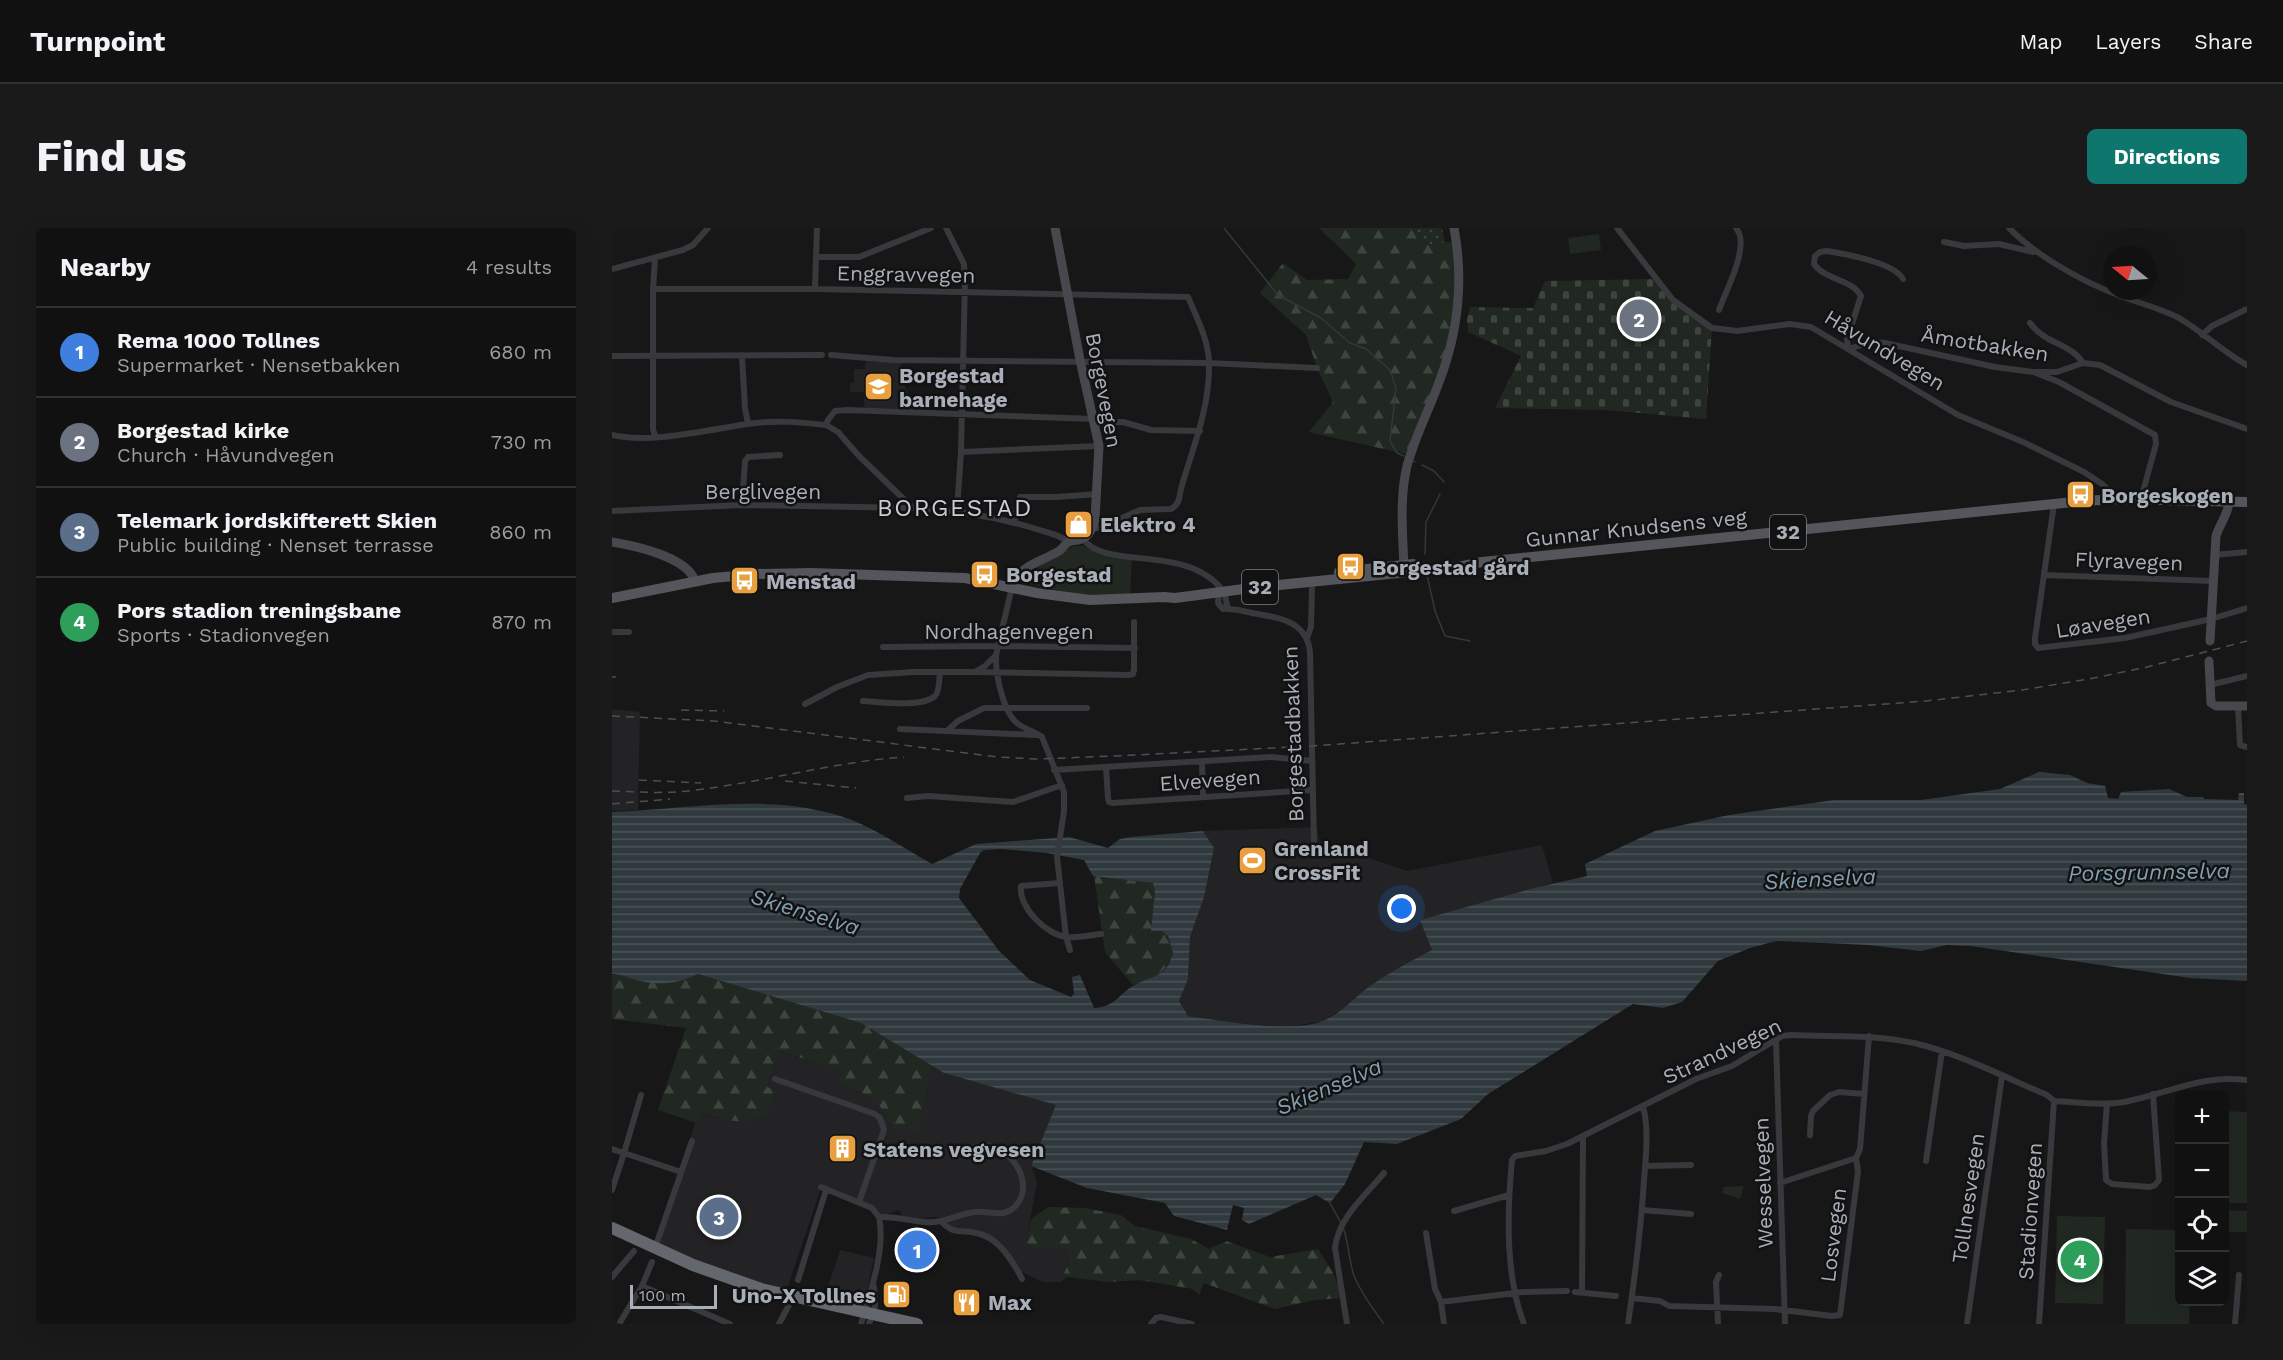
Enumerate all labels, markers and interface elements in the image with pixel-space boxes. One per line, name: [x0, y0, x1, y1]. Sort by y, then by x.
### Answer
text: Turnpoint: [30, 25, 165, 58]
text: Map: [2019, 29, 2062, 54]
text: Layers: [2095, 29, 2161, 54]
text: Share: [2194, 29, 2253, 54]
button: Directions: [2087, 129, 2247, 184]
text: Find us: [36, 132, 187, 181]
north arrow: [2103, 246, 2157, 300]
text: Nearby: [60, 252, 151, 282]
text: 4 results: [466, 255, 552, 279]
street label: Enggravvegen: [836, 260, 976, 288]
pin: 2: [1620, 296, 1658, 341]
street label: Håvundvegen: [1820, 304, 1950, 396]
street label: Åmotbakken: [1919, 322, 2051, 366]
text: Rema 1000 Tollnes: [117, 328, 320, 353]
street label: Borgevegen: [1081, 330, 1127, 450]
text: 1: [75, 340, 84, 364]
text: 680 m: [489, 340, 552, 364]
text: Supermarket · Nensetbakken: [117, 353, 400, 377]
place label: Borgestad barnehage: [899, 363, 1008, 412]
school or university icon: Borgestad barnehage: [862, 371, 894, 403]
text: Borgestad kirke: [117, 418, 289, 443]
text: 2: [74, 430, 85, 454]
text: 730 m: [491, 430, 552, 454]
text: Church · Håvundvegen: [117, 443, 335, 467]
street label: Berglivegen: [705, 479, 821, 504]
bus stop icon: Borgeskogen: [2064, 479, 2096, 511]
place label: Borgeskogen: [2101, 483, 2234, 508]
district label: BORGESTAD: [877, 494, 1033, 522]
street label: Gunnar Knudsens veg: [1524, 504, 1749, 552]
text: Telemark jordskifterett Skien: [117, 508, 437, 533]
shop icon: Elektro 4: [1063, 508, 1095, 540]
place label: Elektro 4: [1100, 512, 1196, 537]
road number: 32: [1770, 515, 1806, 549]
text: 3: [74, 520, 85, 544]
text: 860 m: [489, 520, 552, 544]
text: Public building · Nenset terrasse: [117, 533, 434, 557]
street label: Flyravegen: [2074, 547, 2184, 575]
bus stop icon: Borgestad gård: [1335, 551, 1367, 583]
place label: Borgestad gård: [1372, 555, 1529, 580]
bus stop icon: Borgestad: [969, 558, 1001, 590]
place label: Borgestad: [1006, 562, 1111, 587]
bus stop icon: Menstad: [729, 565, 761, 597]
place label: Menstad: [766, 569, 856, 594]
road number: 32: [1242, 570, 1278, 604]
text: Pors stadion treningsbane: [117, 598, 401, 623]
street label: Løavegen: [2054, 603, 2152, 643]
text: 4: [73, 610, 86, 634]
text: 870 m: [491, 610, 552, 634]
street label: Nordhagenvegen: [924, 619, 1094, 644]
text: Sports · Stadionvegen: [117, 623, 330, 647]
street label: Borgestadbakken: [1277, 646, 1309, 822]
street label: Elvevegen: [1159, 764, 1261, 796]
place label: Grenland CrossFit: [1274, 836, 1369, 885]
sports icon: Grenland CrossFit: [1237, 844, 1269, 876]
water label: Porsgrunnselva: [2068, 858, 2230, 886]
water label: Skienselva: [1763, 864, 1877, 894]
water label: Skienselva: [748, 884, 862, 940]
your location: [1387, 894, 1416, 923]
street label: Strandvegen: [1659, 1013, 1785, 1089]
water label: Skienselva: [1273, 1054, 1385, 1120]
map controls: [2175, 1090, 2229, 1306]
button: +: [2175, 1090, 2229, 1144]
street label: Wesselvegen: [1748, 1117, 1778, 1249]
street label: Tollnesvegen: [1947, 1131, 1989, 1265]
building icon: Statens vegvesen: [826, 1133, 858, 1165]
place label: Statens vegvesen: [863, 1137, 1044, 1162]
street label: Stadionvegen: [2013, 1142, 2047, 1280]
button: −: [2175, 1144, 2229, 1198]
street label: Losvegen: [1815, 1186, 1851, 1284]
pin: 3: [700, 1194, 738, 1240]
button: locate: [2175, 1198, 2229, 1252]
pin: 1: [898, 1228, 936, 1272]
pin: 4: [2060, 1238, 2100, 1282]
button: layers: [2175, 1252, 2229, 1306]
fuel station icon: Uno-X Tollnes: [881, 1279, 913, 1311]
scale bar: [630, 1282, 717, 1310]
place label: Uno-X Tollnes: [732, 1283, 876, 1308]
text: 100 m: [639, 1286, 686, 1305]
restaurant icon: Max: [951, 1286, 983, 1318]
place label: Max: [988, 1290, 1032, 1315]

